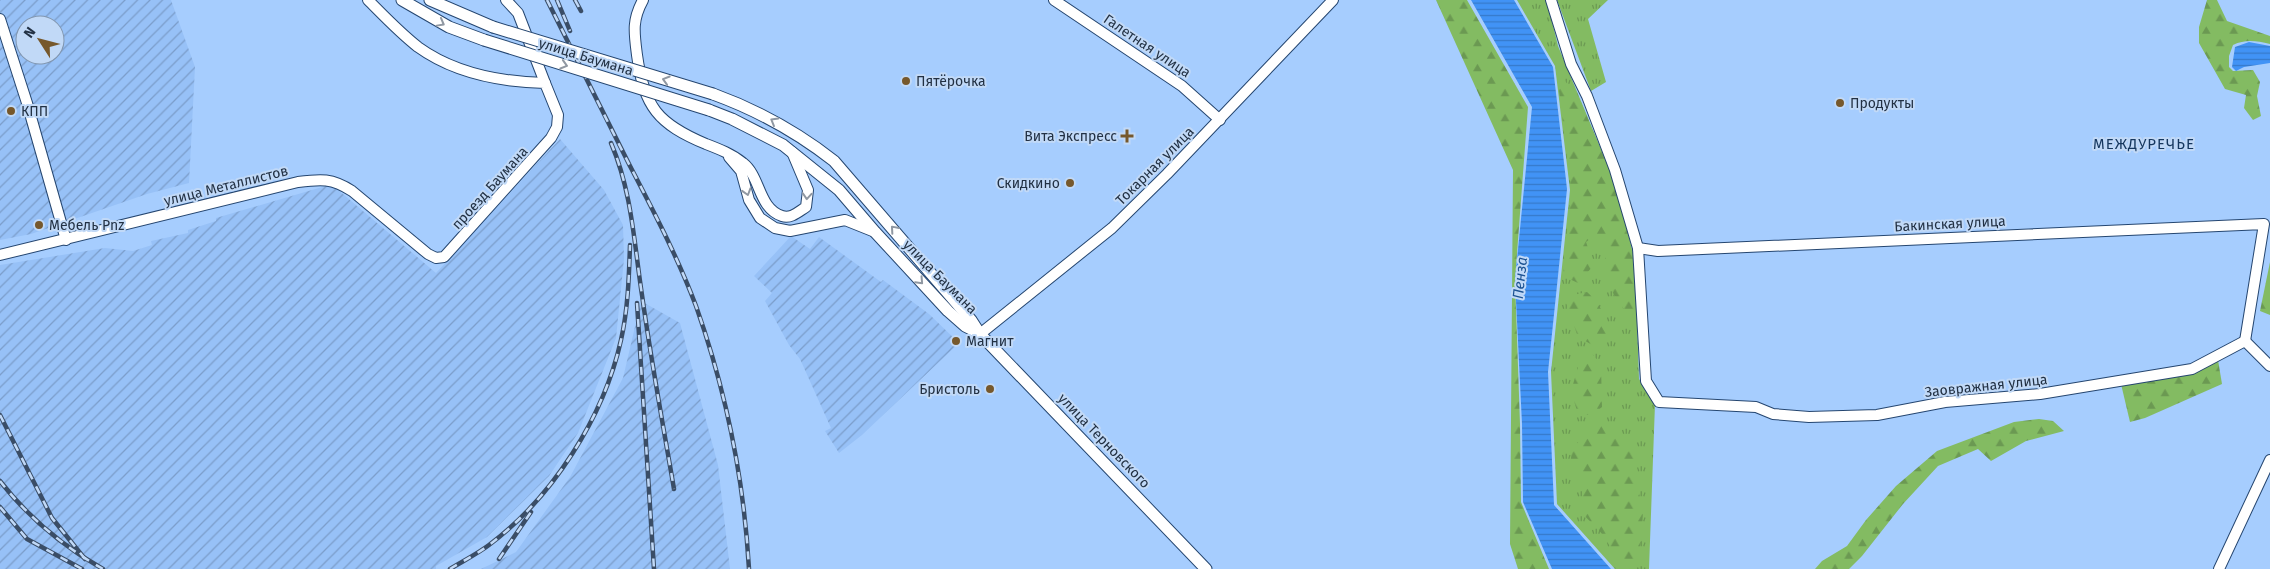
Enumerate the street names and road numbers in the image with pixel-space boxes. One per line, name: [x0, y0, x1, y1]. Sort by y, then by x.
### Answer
street label: Галетная улица: [1100, 11, 1194, 81]
street label: улица Баумана: [537, 35, 635, 79]
street label: Токарная улица: [1112, 123, 1198, 209]
street label: проезд Баумана: [448, 143, 532, 233]
street label: улица Металлистов: [162, 162, 290, 210]
street label: Бакинская улица: [1894, 213, 2006, 235]
street label: улица Баумана: [899, 236, 981, 318]
street label: Заовражная улица: [1924, 371, 2048, 401]
street label: улица Терновского: [1054, 390, 1154, 492]

